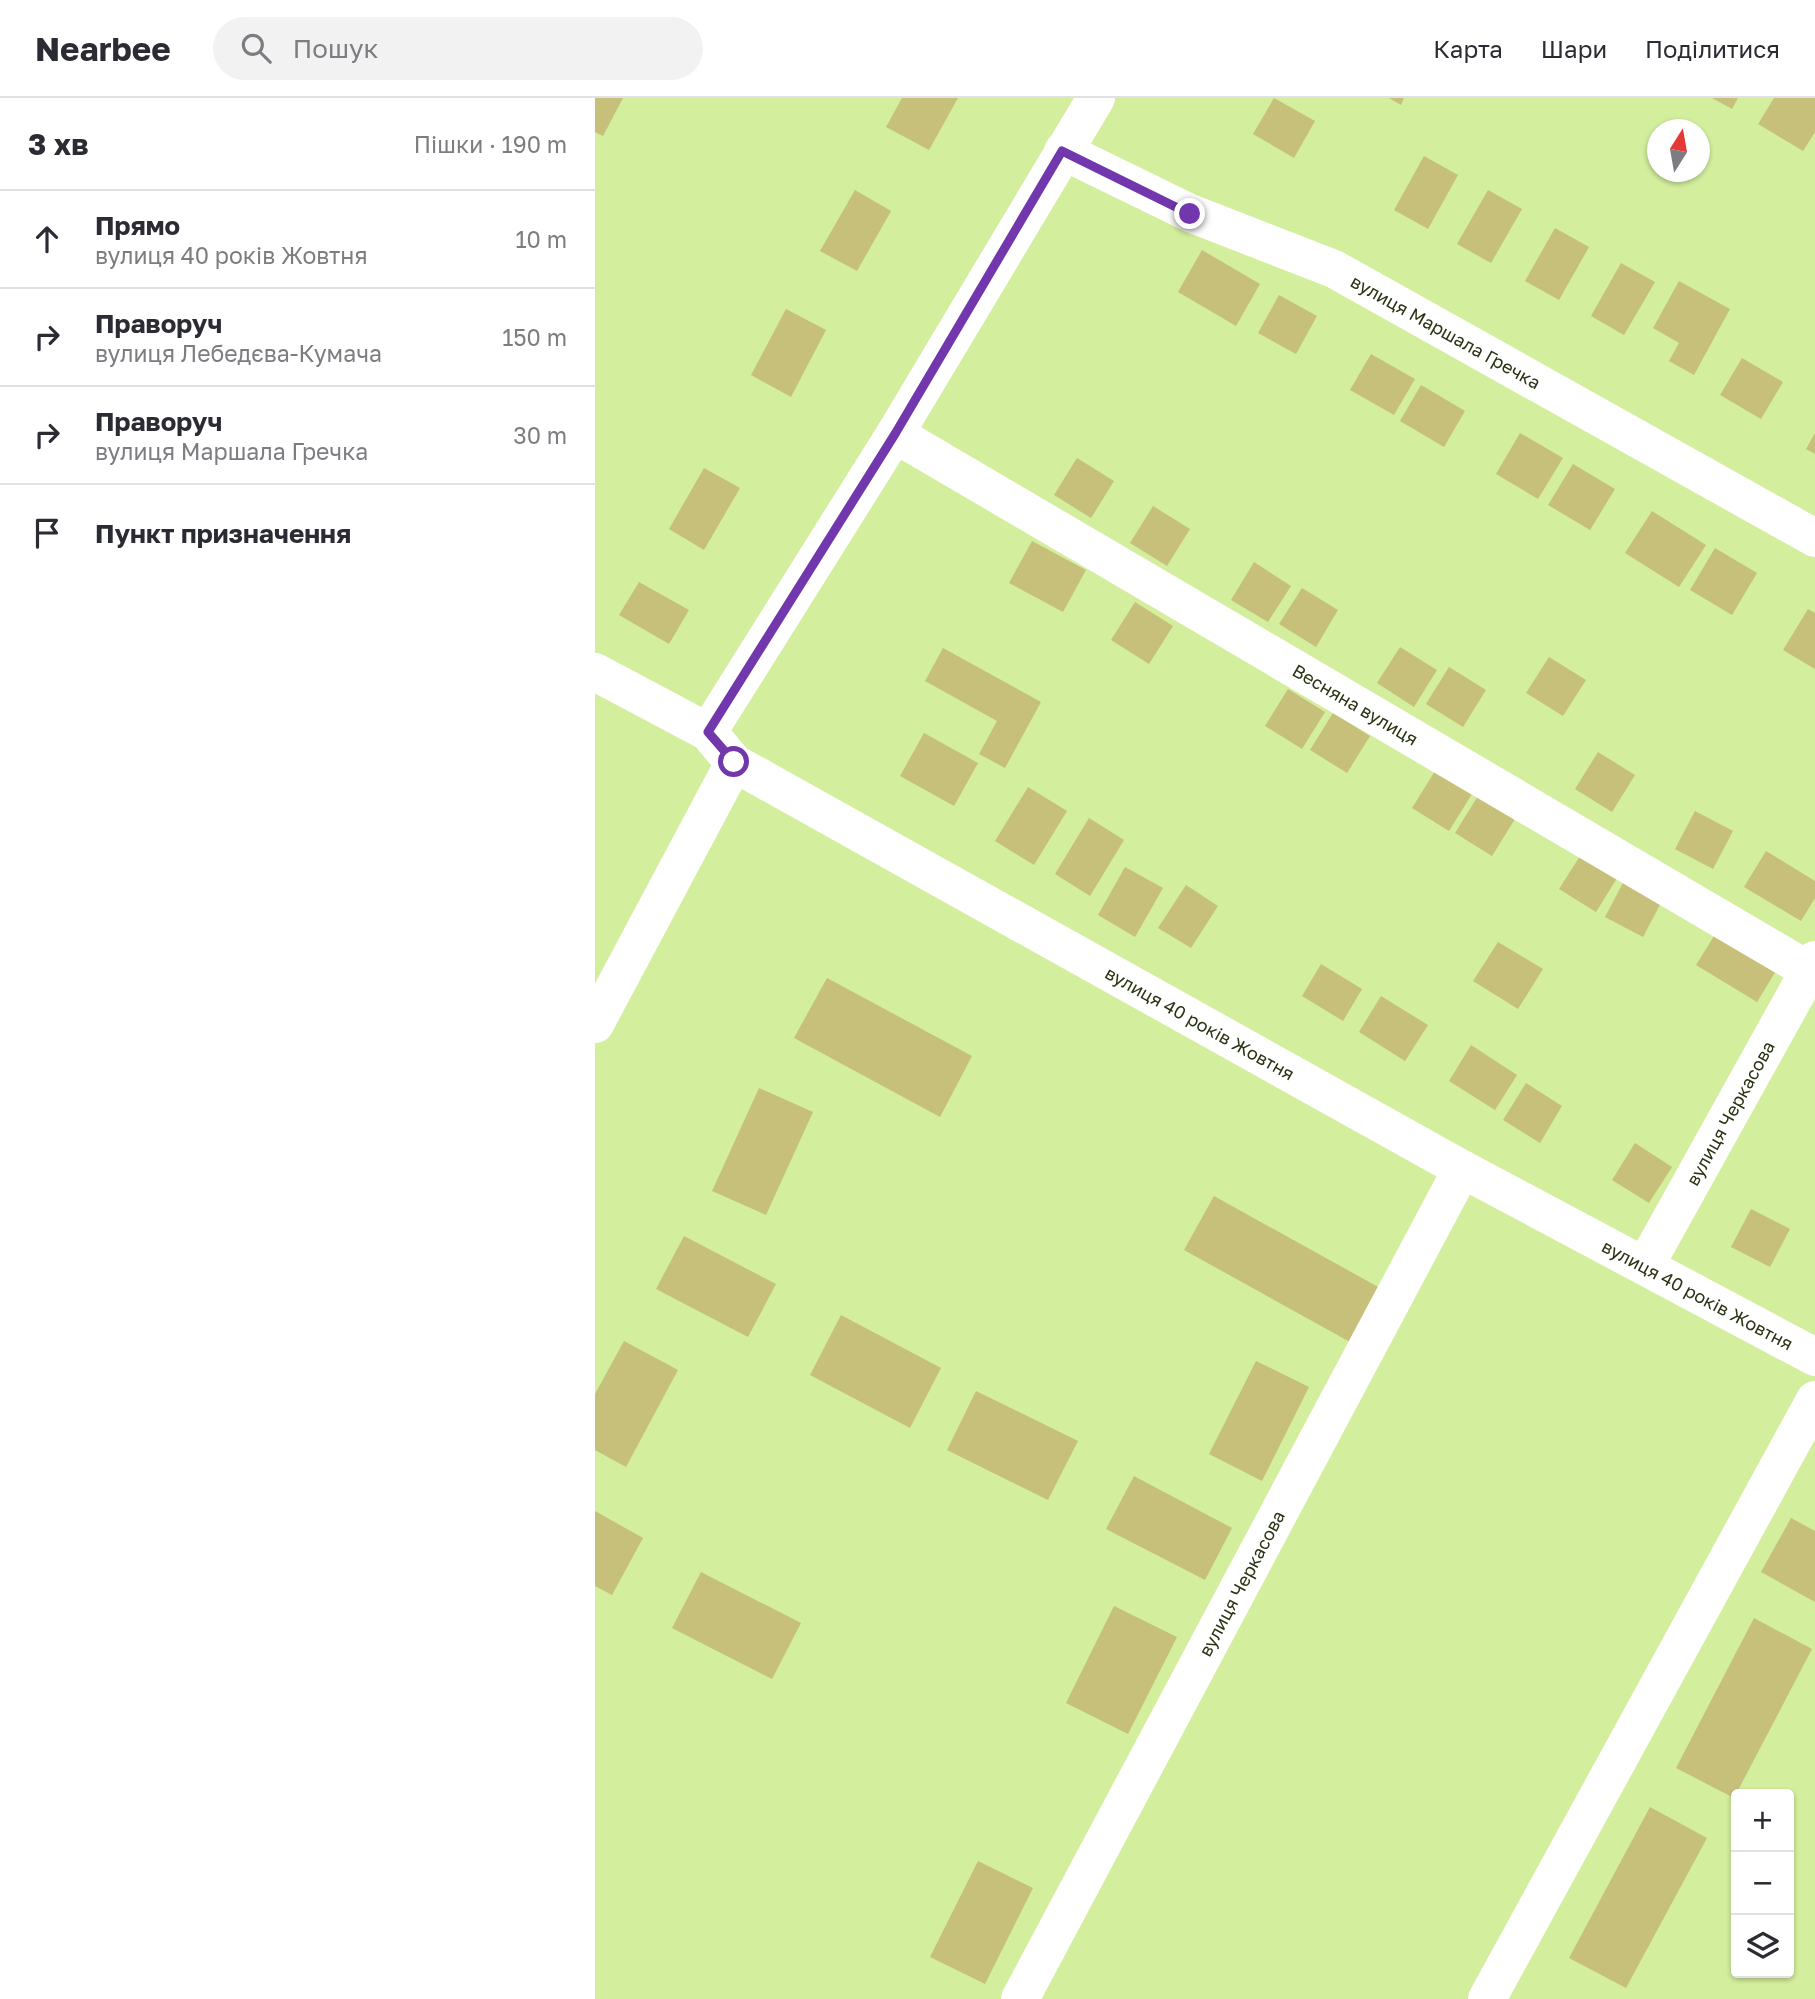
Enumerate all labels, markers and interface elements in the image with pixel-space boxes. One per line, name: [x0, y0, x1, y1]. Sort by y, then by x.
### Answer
search box: [213, 17, 703, 80]
text: Nearbee: [35, 29, 171, 68]
icon: search: [237, 29, 275, 67]
text: Пошук: [293, 33, 378, 64]
text: Карта: [1433, 34, 1503, 63]
text: Шари: [1541, 34, 1607, 63]
text: Поділитися: [1645, 34, 1780, 63]
north arrow: [1647, 119, 1710, 182]
text: 3 хв: [28, 126, 89, 162]
text: Пішки · 190 m: [414, 130, 567, 158]
route end: [1174, 198, 1205, 229]
text: Прямо: [95, 210, 180, 241]
icon: ahead: [28, 220, 66, 258]
text: 10 m: [515, 225, 567, 253]
text: вулиця 40 років Жовтня: [95, 241, 368, 269]
street label: вулиця Маршала Гречка: [1347, 270, 1545, 393]
text: Праворуч: [95, 308, 223, 339]
icon: right: [28, 318, 66, 356]
text: 150 m: [502, 323, 567, 351]
text: вулиця Лебедєва-Кумача: [95, 339, 382, 367]
text: Праворуч: [95, 406, 223, 437]
icon: right: [28, 416, 66, 454]
text: 30 m: [513, 421, 567, 449]
text: вулиця Маршала Гречка: [95, 437, 368, 465]
icon: arrive: [28, 514, 66, 552]
text: Пункт призначення: [95, 518, 351, 549]
street label: Весняна вулиця: [1289, 659, 1422, 750]
route start: [718, 746, 749, 777]
street label: вулиця 40 років Жовтня: [1101, 961, 1299, 1084]
street label: вулиця Черкасова: [1681, 1037, 1779, 1189]
street label: вулиця 40 років Жовтня: [1598, 1235, 1797, 1354]
street label: вулиця Черкасова: [1194, 1507, 1289, 1660]
map controls: [1731, 1789, 1794, 1978]
button: +: [1731, 1789, 1794, 1852]
button: −: [1731, 1852, 1794, 1915]
button: layers: [1731, 1915, 1794, 1978]

